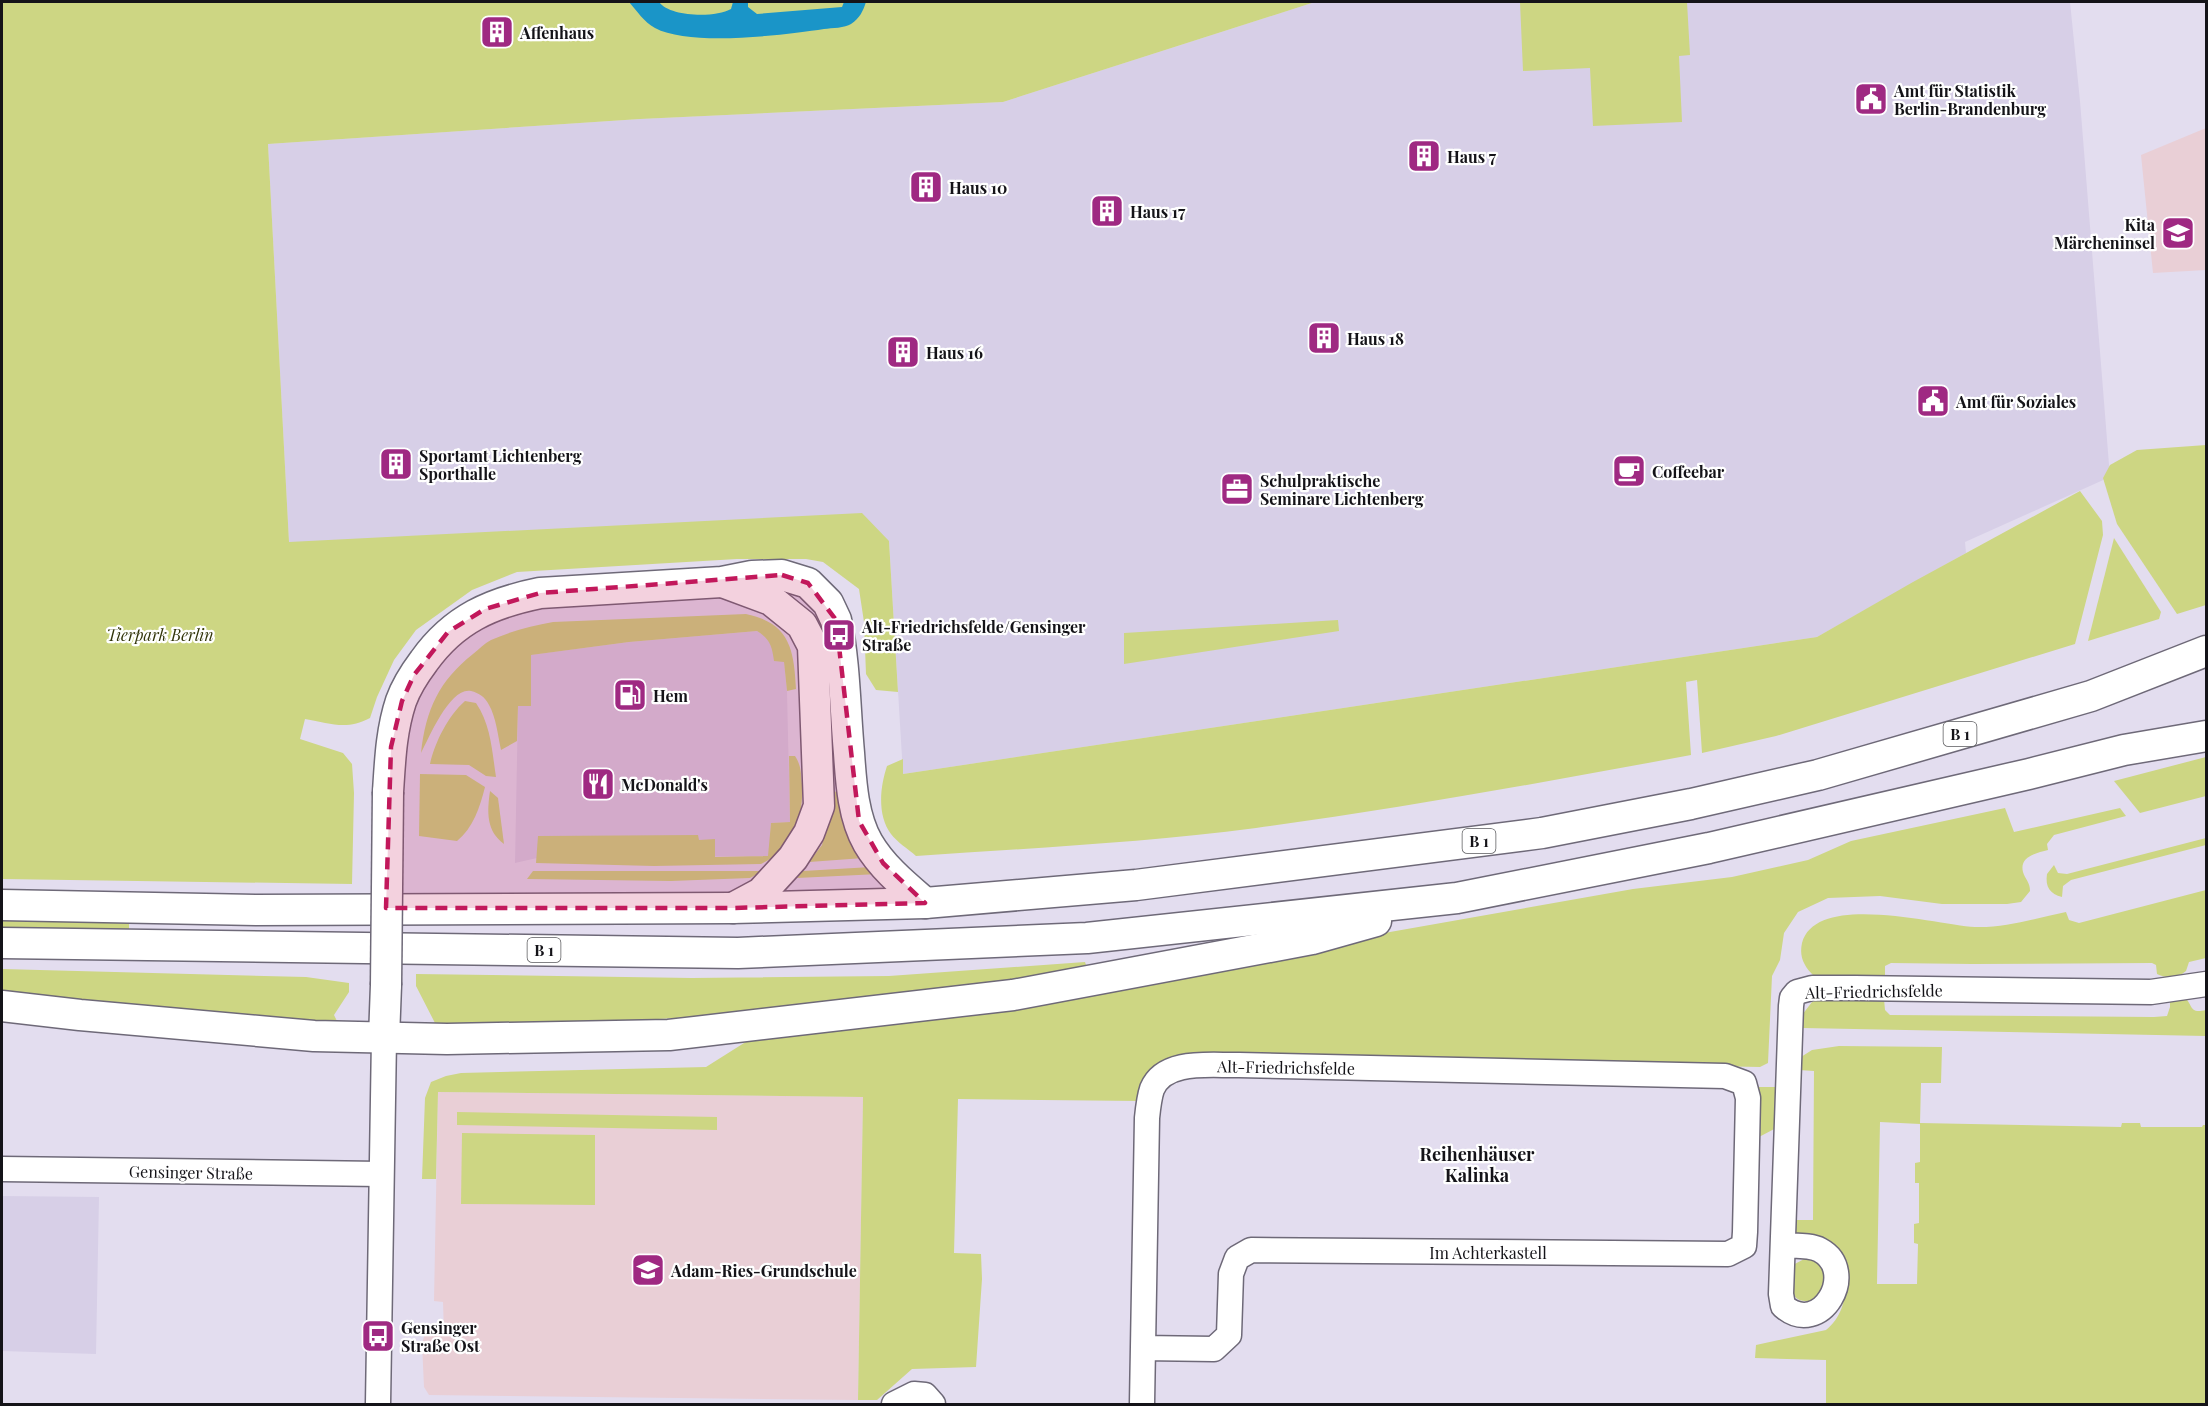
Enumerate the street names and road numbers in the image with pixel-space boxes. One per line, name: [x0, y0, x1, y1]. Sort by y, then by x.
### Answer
road number: B 1: [1944, 722, 1976, 746]
road number: B 1: [1462, 829, 1496, 853]
road number: B 1: [528, 938, 560, 962]
street label: Alt-Friedrichsfelde: [1804, 979, 1943, 1003]
street label: Alt-Friedrichsfelde: [1216, 1055, 1355, 1079]
street label: Gensinger Straße: [129, 1160, 253, 1184]
street label: Im Achterkastell: [1429, 1242, 1547, 1263]

